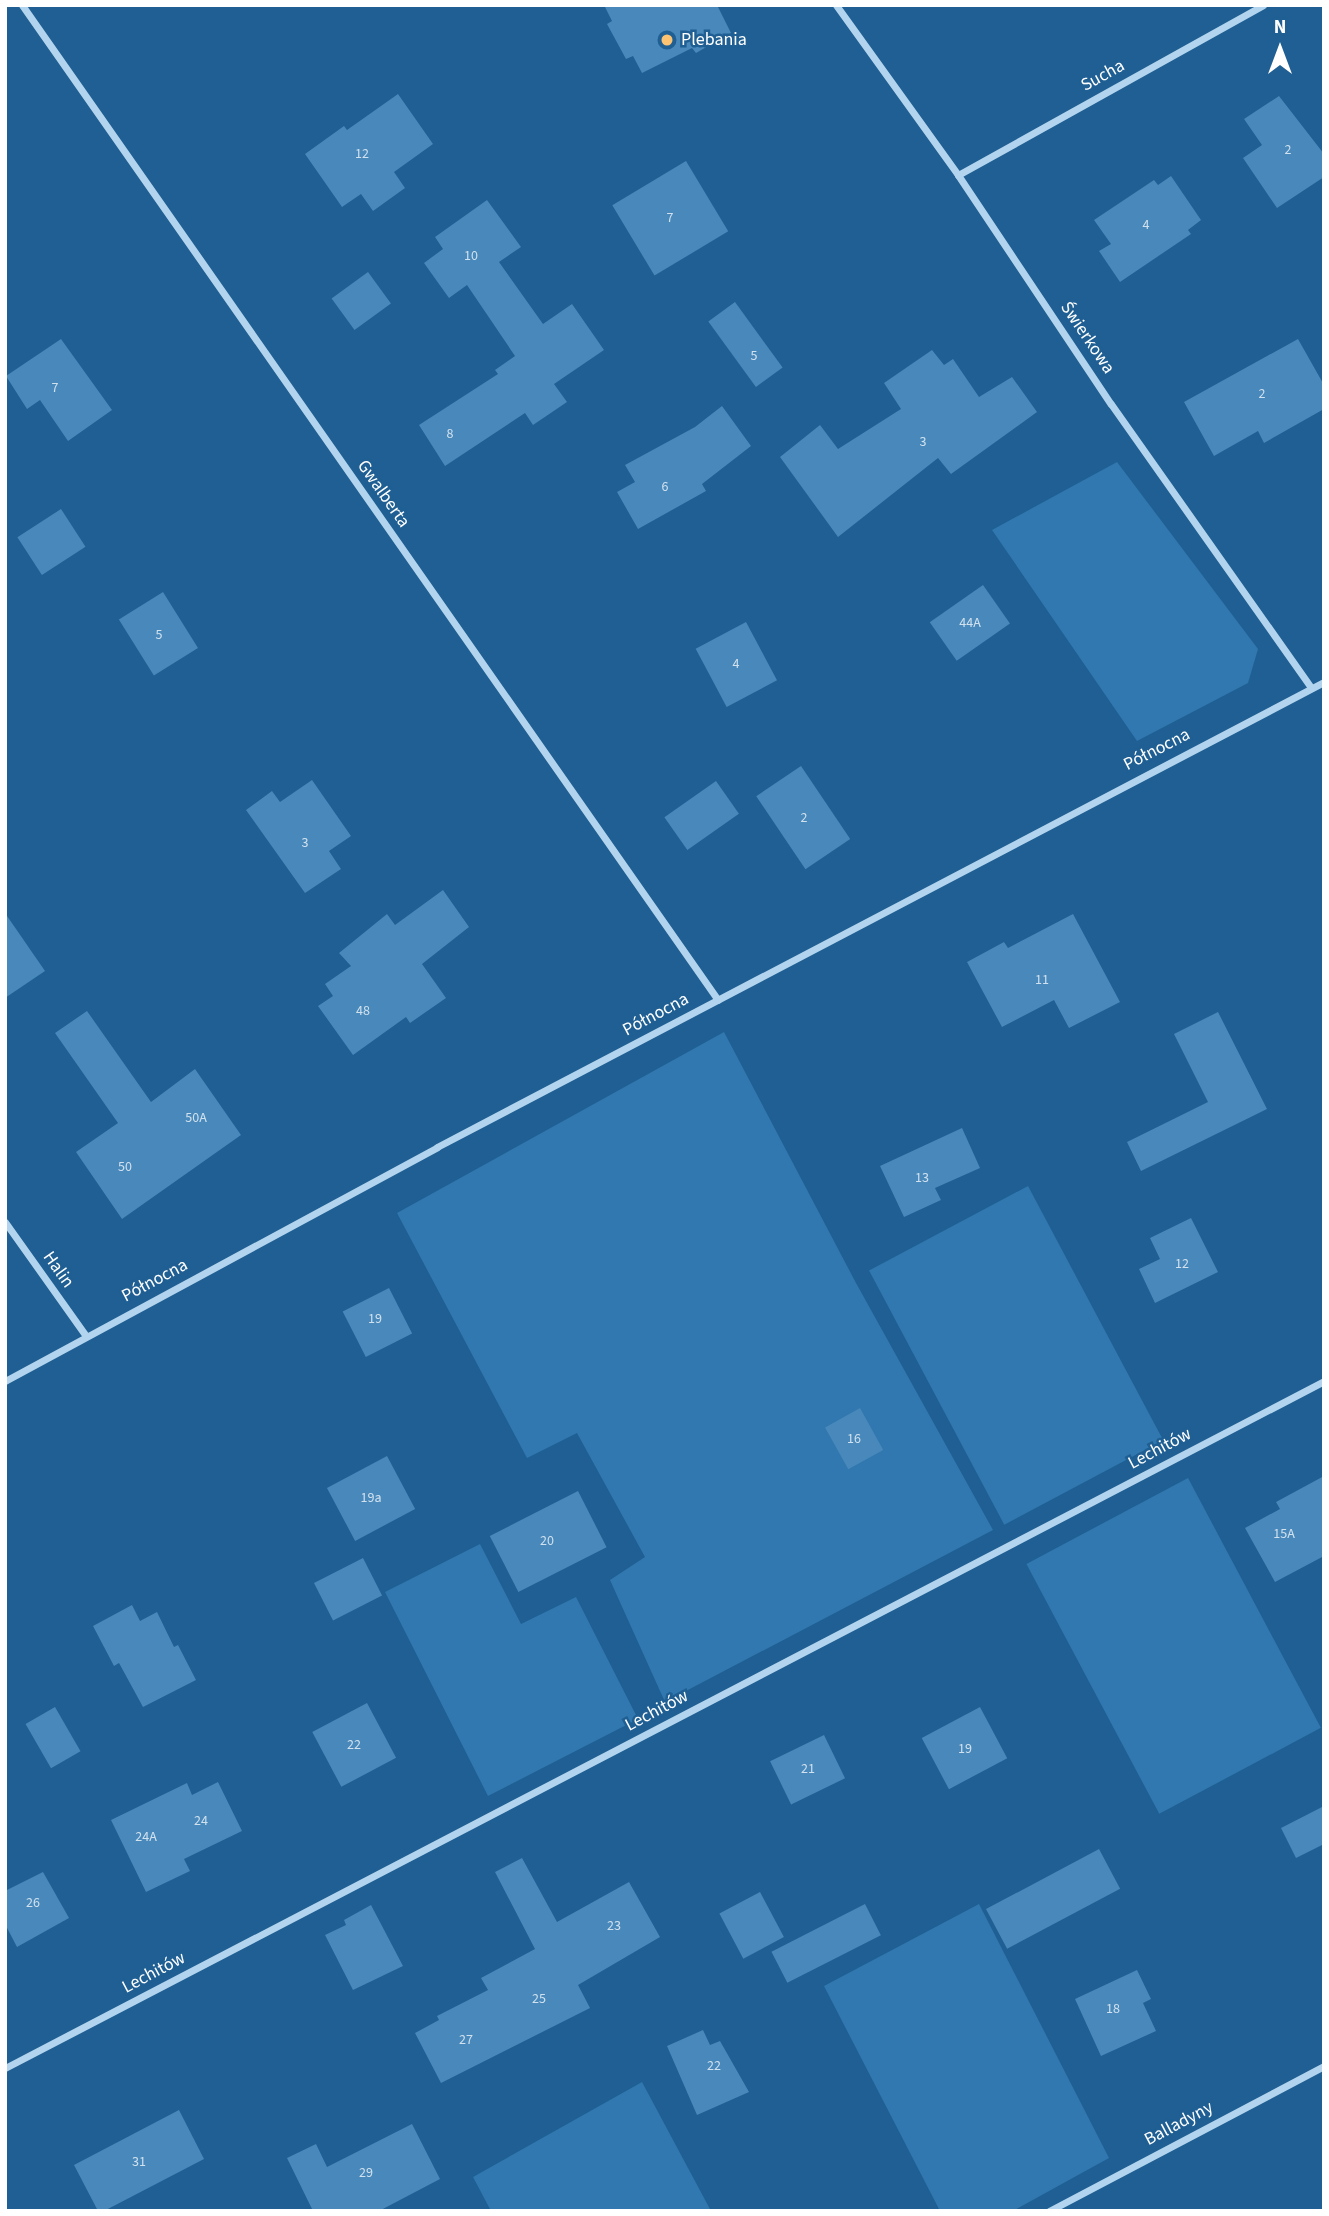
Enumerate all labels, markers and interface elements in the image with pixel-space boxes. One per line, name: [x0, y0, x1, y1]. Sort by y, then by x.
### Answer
north arrow: [1245, 14, 1315, 84]
text: N: [1274, 14, 1286, 41]
place label: Plebania: [681, 29, 747, 51]
marker: Plebania: [659, 32, 675, 48]
street label: Sucha: [1077, 55, 1129, 97]
house number: 2: [1285, 142, 1291, 158]
house number: 12: [355, 146, 369, 162]
house number: 7: [667, 210, 673, 226]
house number: 4: [1143, 217, 1149, 233]
house number: 10: [464, 248, 478, 264]
street label: Świerkowa: [1055, 298, 1119, 378]
house number: 5: [751, 348, 757, 364]
house number: 7: [52, 380, 58, 396]
house number: 2: [1259, 386, 1265, 402]
house number: 8: [447, 426, 453, 442]
house number: 3: [920, 434, 926, 450]
street label: Gwalberta: [352, 456, 414, 532]
house number: 6: [662, 479, 668, 495]
house number: 44A: [959, 615, 981, 631]
house number: 5: [156, 627, 162, 643]
house number: 4: [733, 656, 739, 672]
street label: Północna: [1120, 724, 1194, 776]
house number: 2: [801, 810, 807, 826]
house number: 3: [302, 835, 308, 851]
house number: 11: [1035, 972, 1049, 988]
street label: Północna: [619, 989, 693, 1041]
house number: 48: [356, 1003, 370, 1019]
house number: 50A: [185, 1110, 207, 1126]
house number: 50: [118, 1159, 132, 1175]
house number: 13: [915, 1170, 929, 1186]
street label: Halin: [38, 1248, 78, 1292]
street label: Północna: [118, 1255, 192, 1307]
house number: 12: [1175, 1256, 1189, 1272]
house number: 19: [368, 1311, 382, 1327]
street label: Lechitów: [1125, 1423, 1195, 1475]
house number: 16: [847, 1431, 861, 1447]
house number: 19a: [361, 1490, 381, 1506]
house number: 15A: [1273, 1526, 1295, 1542]
house number: 20: [540, 1533, 554, 1549]
street label: Lechitów: [622, 1685, 692, 1737]
house number: 22: [347, 1737, 361, 1753]
house number: 19: [958, 1741, 972, 1757]
house number: 21: [801, 1761, 815, 1777]
house number: 24: [194, 1813, 208, 1829]
house number: 24A: [135, 1829, 157, 1845]
house number: 26: [26, 1895, 40, 1911]
house number: 23: [607, 1918, 621, 1934]
street label: Lechitów: [119, 1947, 189, 1999]
house number: 25: [532, 1991, 546, 2007]
house number: 18: [1106, 2001, 1120, 2017]
house number: 27: [459, 2032, 473, 2048]
house number: 22: [707, 2058, 721, 2074]
street label: Balladyny: [1141, 2097, 1217, 2151]
house number: 31: [132, 2154, 146, 2170]
house number: 29: [359, 2165, 373, 2181]

